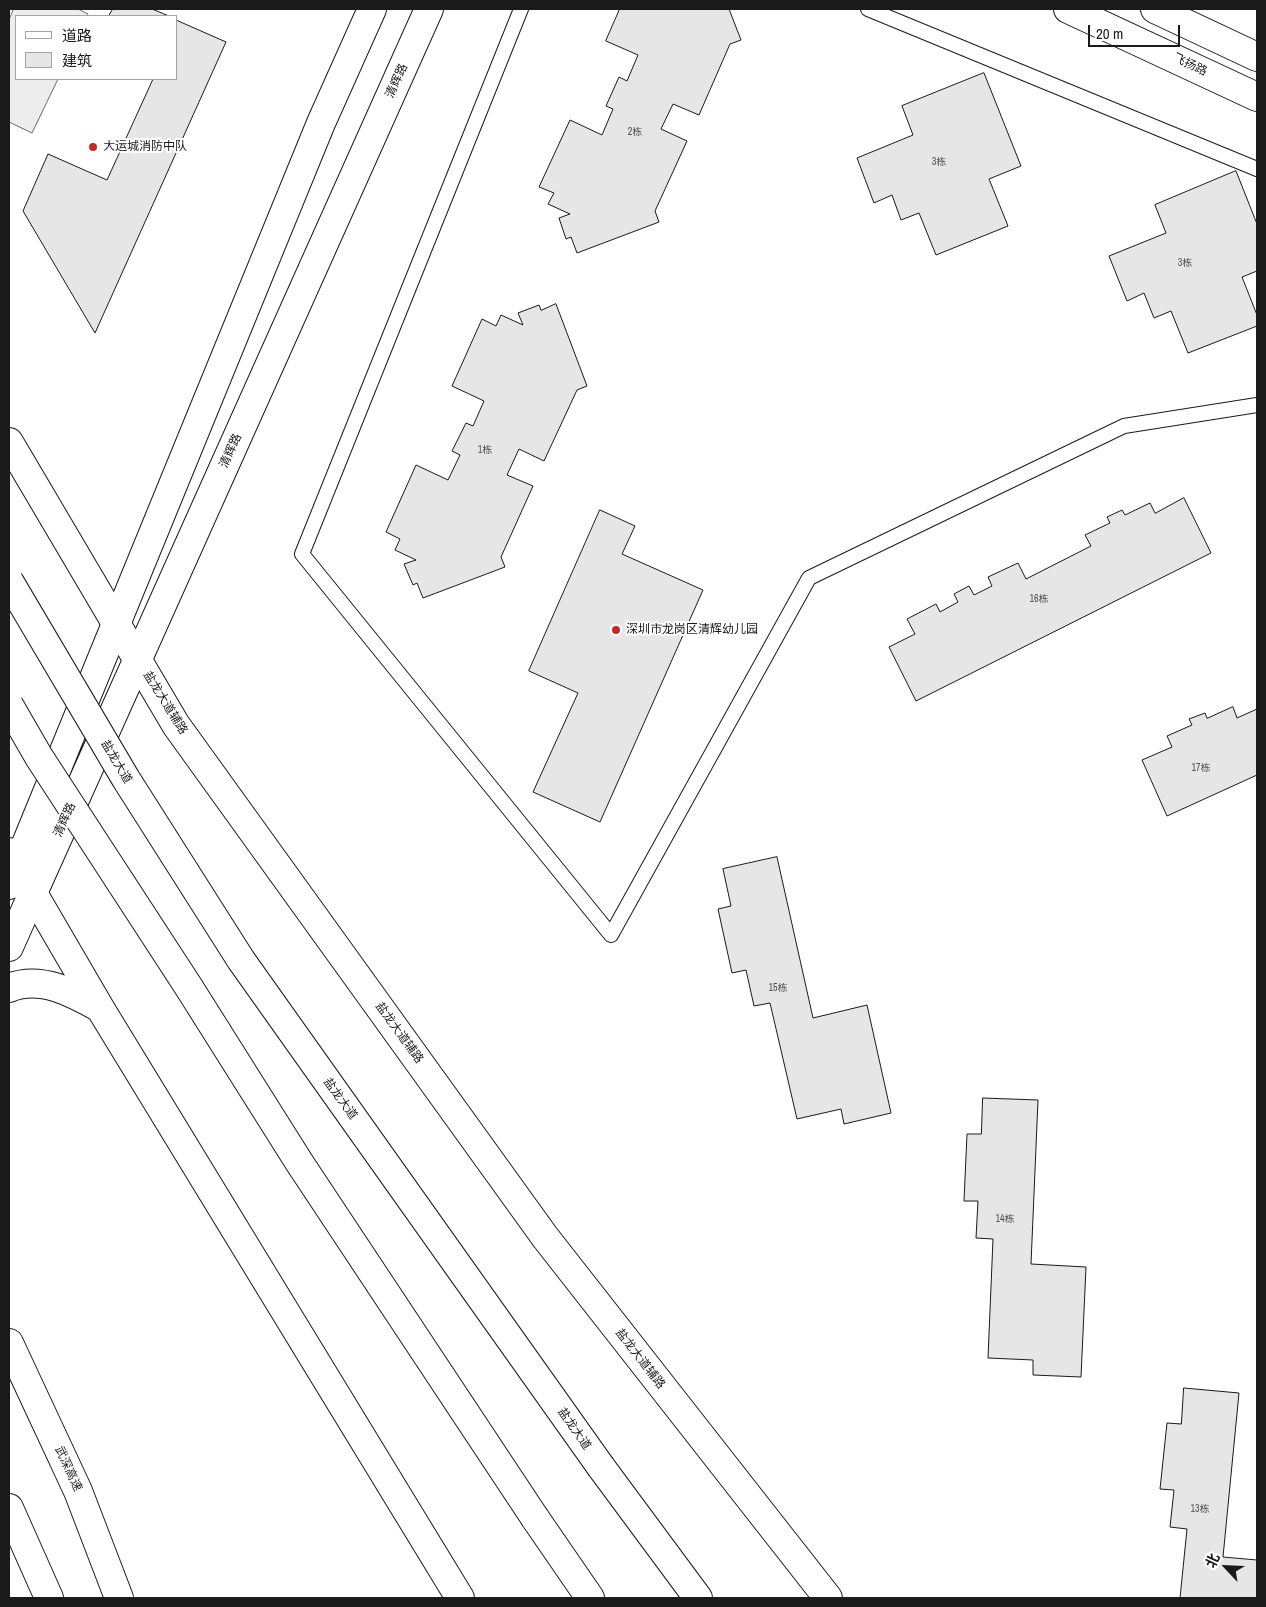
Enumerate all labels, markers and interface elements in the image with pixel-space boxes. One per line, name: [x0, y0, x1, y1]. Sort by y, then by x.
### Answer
legend: [15, 15, 178, 80]
scale bar: [1091, 15, 1184, 47]
text: 20 m: [1096, 23, 1123, 44]
text: 道路: [62, 25, 92, 46]
text: 建筑: [62, 50, 92, 71]
street label: 飞扬路: [1171, 51, 1209, 79]
street label: 清辉路: [383, 62, 411, 100]
house number: 2栋: [628, 126, 642, 138]
place label: 大运城消防中队: [103, 140, 187, 154]
marker: 大运城消防中队: [87, 141, 99, 153]
house number: 3栋: [932, 156, 946, 168]
house number: 3栋: [1178, 257, 1192, 269]
street label: 清辉路: [217, 432, 245, 470]
house number: 1栋: [478, 444, 492, 456]
house number: 16栋: [1029, 593, 1049, 605]
place label: 深圳市龙岗区清辉幼儿园: [626, 623, 758, 637]
marker: 深圳市龙岗区清辉幼儿园: [610, 624, 622, 636]
street label: 盐龙大道辅路: [140, 669, 190, 737]
street label: 盐龙大道: [97, 738, 135, 786]
house number: 17栋: [1191, 762, 1211, 774]
street label: 清辉路: [51, 801, 79, 839]
house number: 15栋: [768, 982, 788, 994]
street label: 盐龙大道辅路: [372, 1000, 426, 1066]
street label: 盐龙大道: [320, 1075, 360, 1123]
house number: 14栋: [995, 1213, 1015, 1225]
street label: 盐龙大道辅路: [612, 1326, 668, 1392]
street label: 盐龙大道: [554, 1405, 594, 1453]
street label: 武深高速: [51, 1444, 85, 1494]
house number: 13栋: [1190, 1503, 1210, 1515]
north arrow: [1201, 1542, 1251, 1592]
text: 北: [1201, 1551, 1224, 1571]

